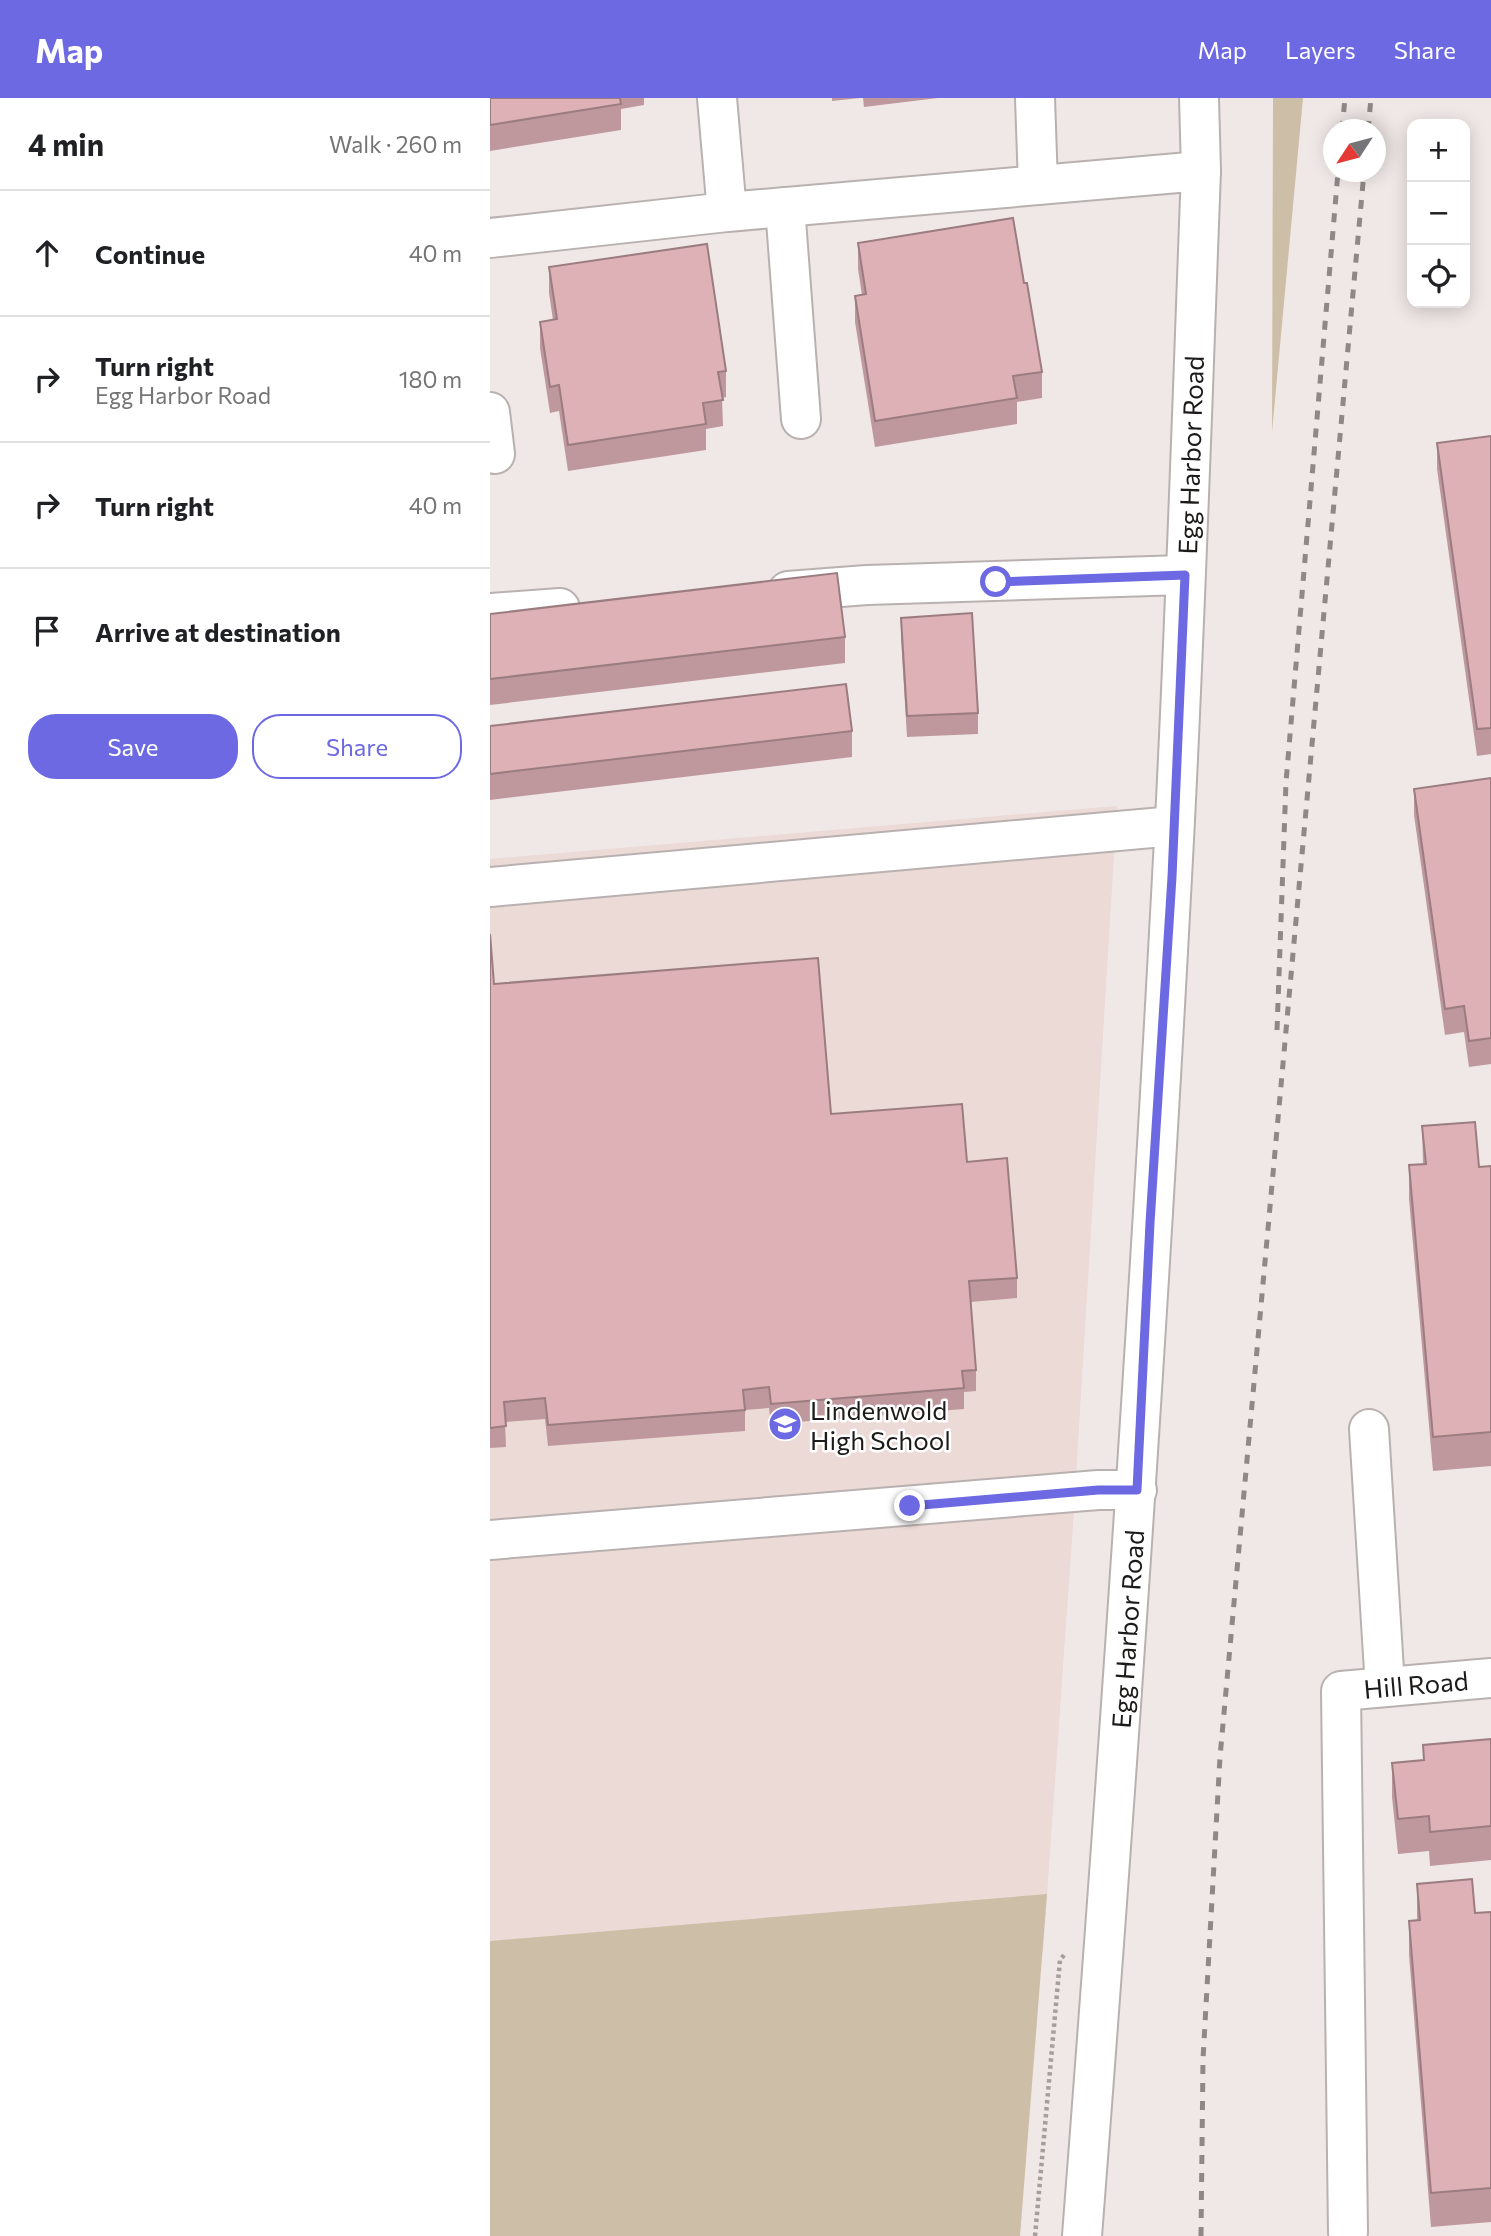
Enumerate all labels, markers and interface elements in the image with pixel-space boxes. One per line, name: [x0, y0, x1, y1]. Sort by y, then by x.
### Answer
text: Map: [35, 29, 103, 70]
text: Map: [1198, 35, 1247, 64]
text: Layers: [1285, 35, 1356, 64]
text: Share: [1394, 35, 1456, 64]
north arrow: [1323, 119, 1386, 182]
map controls: [1407, 119, 1470, 308]
button: +: [1407, 119, 1470, 182]
text: 4 min: [28, 125, 104, 162]
text: Walk · 260 m: [329, 130, 462, 158]
button: −: [1407, 182, 1470, 245]
icon: ahead: [28, 234, 66, 272]
text: Continue: [95, 238, 205, 269]
text: 40 m: [409, 239, 462, 267]
button: locate: [1407, 245, 1470, 308]
text: Turn right: [95, 350, 214, 381]
street label: Egg Harbor Road: [1171, 355, 1209, 555]
icon: right: [28, 360, 66, 398]
text: 180 m: [399, 365, 462, 393]
text: Egg Harbor Road: [95, 381, 271, 409]
icon: right: [28, 486, 66, 524]
text: Turn right: [95, 490, 214, 521]
text: 40 m: [409, 491, 462, 519]
route start: [980, 566, 1011, 597]
icon: arrive: [28, 612, 66, 650]
text: Arrive at destination: [95, 616, 341, 647]
button: Save: [28, 714, 238, 779]
button: Share: [252, 714, 462, 779]
place label: Lindenwold High School: [810, 1394, 951, 1455]
school or university icon: Lindenwold High School: [766, 1405, 804, 1443]
route end: [894, 1490, 925, 1521]
street label: Egg Harbor Road: [1105, 1529, 1149, 1729]
street label: Hill Road: [1362, 1664, 1470, 1704]

